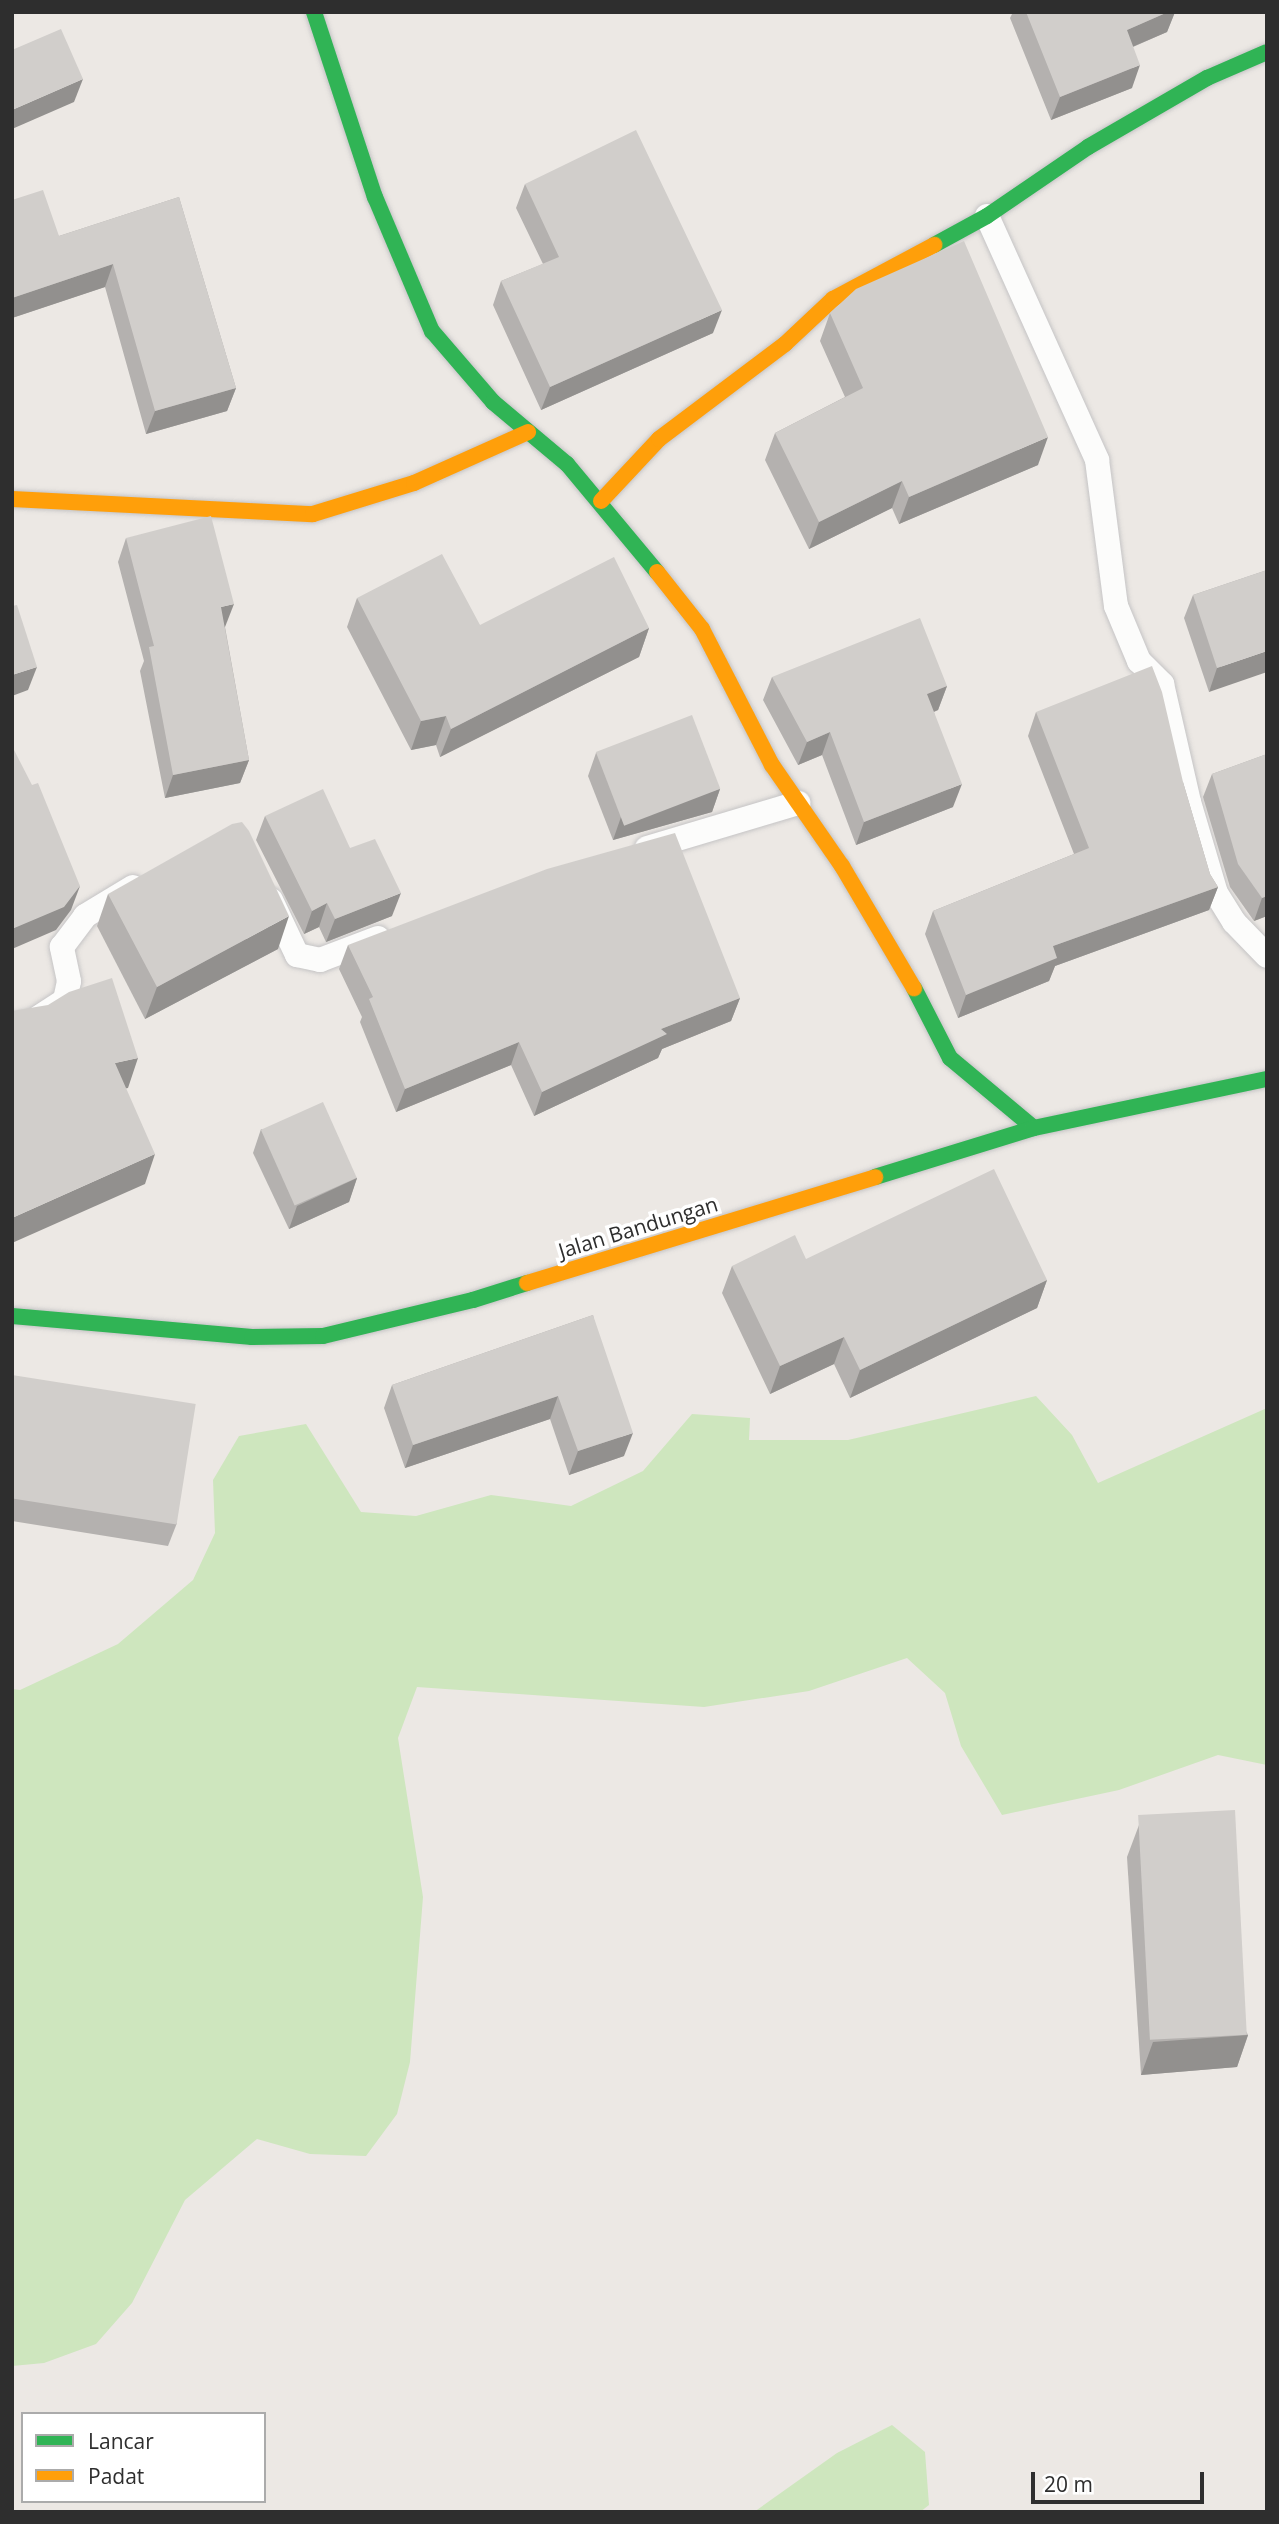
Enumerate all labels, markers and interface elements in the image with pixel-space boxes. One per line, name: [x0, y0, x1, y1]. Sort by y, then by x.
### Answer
street label: Jalan Bandungan: [555, 1191, 721, 1263]
legend: [21, 2412, 266, 2503]
text: Lancar: [88, 2427, 154, 2455]
scale bar: [1034, 2458, 1207, 2502]
text: Padat: [88, 2462, 144, 2490]
text: 20 m: [1044, 2470, 1093, 2498]

